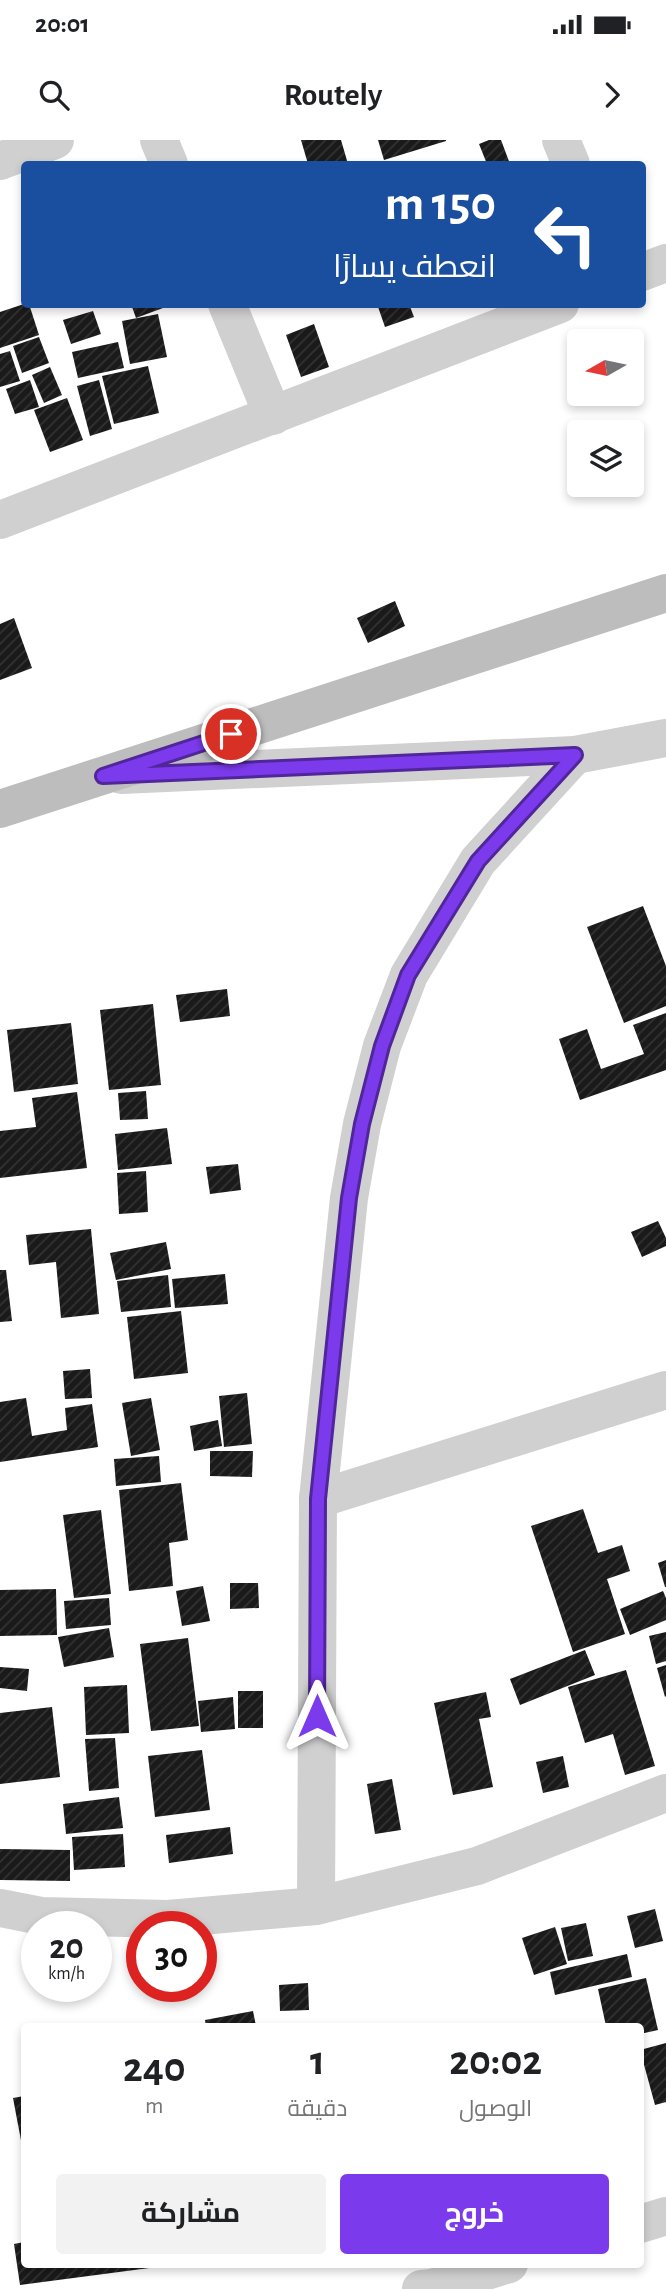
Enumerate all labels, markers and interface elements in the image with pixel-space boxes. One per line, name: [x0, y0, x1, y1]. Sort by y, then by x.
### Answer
text: 20:01: [35, 11, 90, 37]
icon: search: [35, 76, 73, 114]
icon: forward: [593, 76, 631, 114]
text: Routely: [284, 79, 382, 111]
text: 150 m: [385, 180, 496, 229]
icon: left: [520, 189, 611, 280]
text: انعطف يسارًا: [333, 251, 496, 283]
north arrow: [567, 329, 644, 406]
map controls: [567, 329, 644, 497]
button: layers: [567, 420, 644, 497]
pin: [201, 704, 261, 764]
icon: arrive: [212, 715, 250, 753]
position arrow: [280, 1679, 354, 1753]
speed limit sign: 30: [126, 1911, 217, 2002]
text: 20: [49, 1930, 84, 1965]
text: km/h: [48, 1965, 85, 1983]
text: 1: [310, 2040, 325, 2082]
text: 20:02: [449, 2040, 542, 2082]
text: 240: [123, 2047, 186, 2089]
text: m: [145, 2095, 163, 2118]
text: دقيقة: [288, 2098, 347, 2121]
text: الوصول: [459, 2098, 532, 2121]
button: مشاركة: [56, 2174, 326, 2254]
button: خروج: [340, 2174, 609, 2254]

